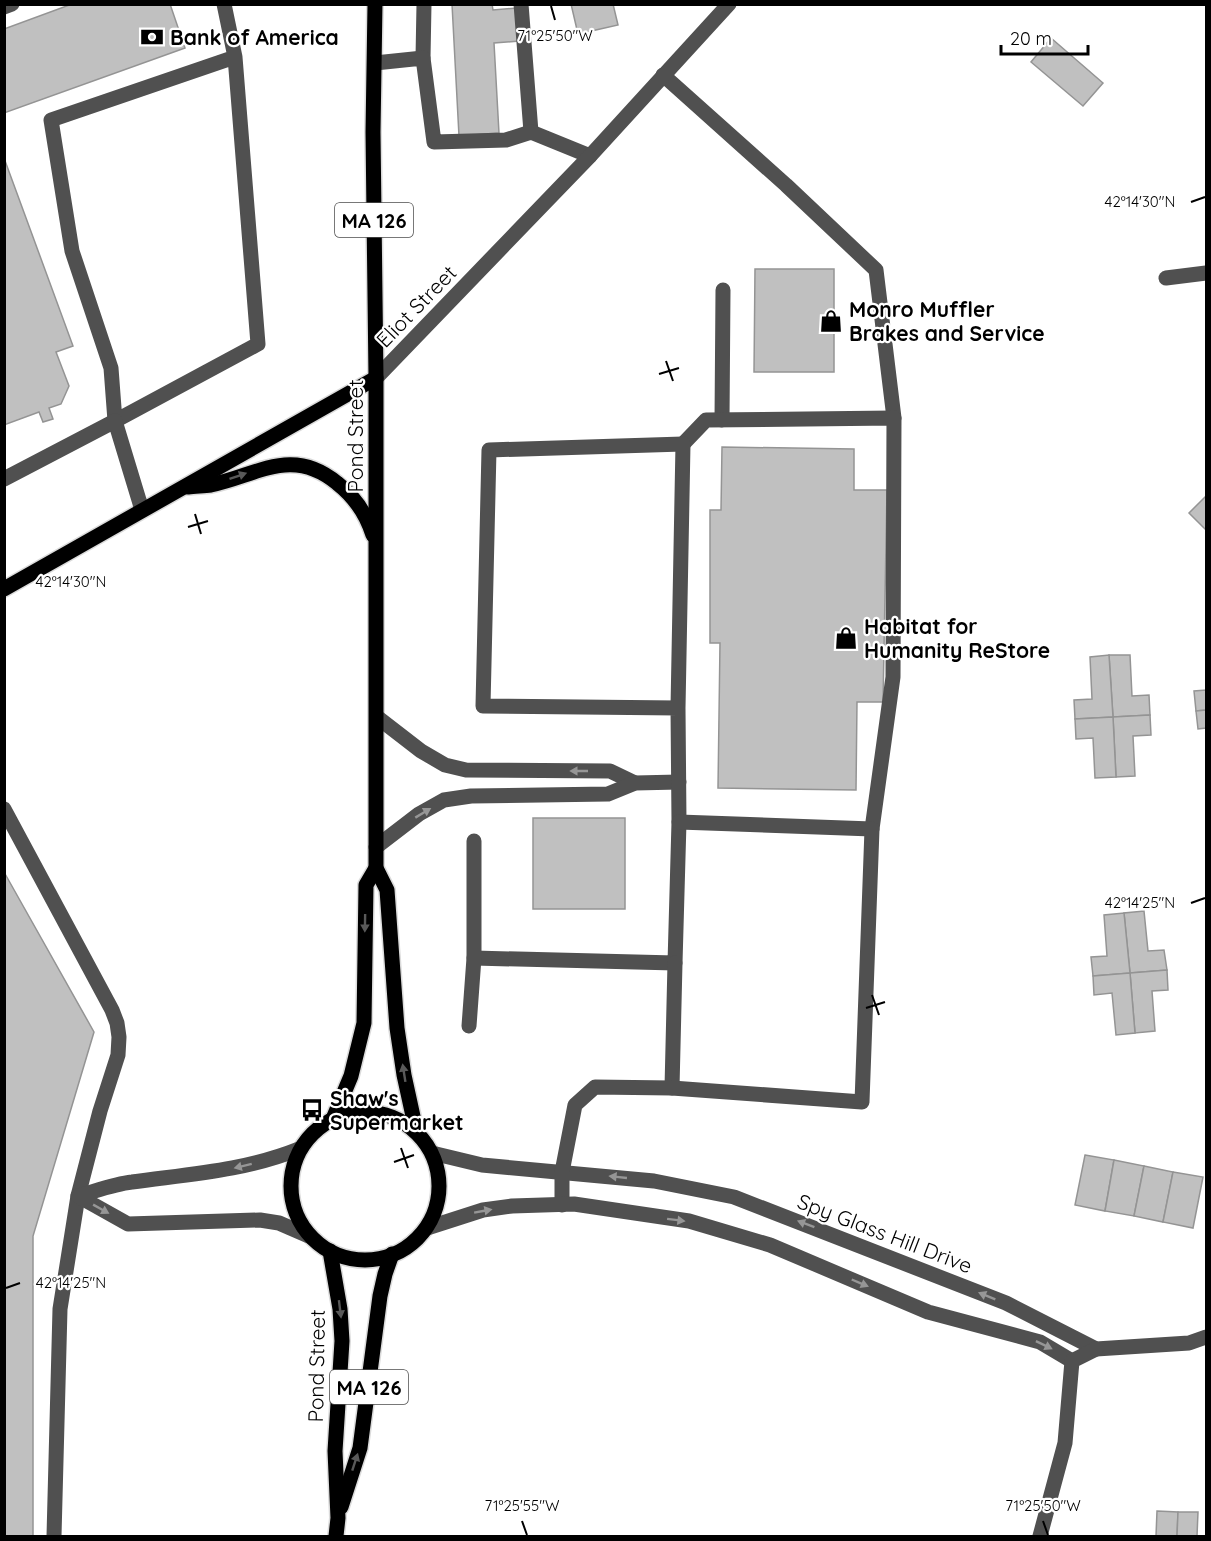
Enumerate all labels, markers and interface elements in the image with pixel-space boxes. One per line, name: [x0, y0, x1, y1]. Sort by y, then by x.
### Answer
scale bar: [1001, 18, 1088, 56]
bank icon: Bank of America: [139, 24, 165, 50]
place label: Bank of America: [170, 24, 339, 50]
text: 71°25'50"W: [517, 26, 593, 45]
text: 20 m: [1010, 27, 1052, 50]
text: 42°14'30"N: [1105, 192, 1175, 211]
road number: MA 126: [335, 203, 413, 237]
street label: Eliot Street: [370, 259, 462, 353]
place label: Monro Muffler Brakes and Service: [849, 296, 1045, 346]
shop icon: Monro Muffler Brakes and Service: [818, 308, 844, 334]
street label: Pond Street: [342, 380, 368, 492]
one-way arrow: [229, 471, 247, 481]
text: 42°14'30"N: [36, 572, 106, 591]
place label: Habitat for Humanity ReStore: [864, 613, 1050, 663]
shop icon: Habitat for Humanity ReStore: [833, 625, 859, 651]
one-way arrow: [570, 766, 589, 776]
one-way arrow: [415, 807, 431, 818]
text: 42°14'25"N: [1105, 893, 1175, 912]
one-way arrow: [361, 914, 370, 933]
one-way arrow: [399, 1063, 408, 1082]
place label: Shaw's Supermarket: [330, 1085, 464, 1135]
bus stop icon: Shaw's Supermarket: [299, 1097, 325, 1123]
one-way arrow: [234, 1162, 252, 1172]
one-way arrow: [608, 1172, 627, 1182]
street label: Spy Glass Hill Drive: [794, 1188, 976, 1278]
one-way arrow: [93, 1204, 110, 1214]
one-way arrow: [473, 1206, 492, 1215]
one-way arrow: [667, 1215, 686, 1224]
one-way arrow: [797, 1219, 815, 1229]
text: 42°14'25"N: [36, 1273, 106, 1292]
one-way arrow: [851, 1279, 869, 1288]
one-way arrow: [978, 1291, 996, 1301]
one-way arrow: [335, 1300, 345, 1319]
street label: Pond Street: [302, 1309, 330, 1423]
one-way arrow: [1036, 1341, 1053, 1350]
road number: MA 126: [330, 1370, 408, 1404]
one-way arrow: [351, 1453, 360, 1471]
text: 71°25'55"W: [485, 1496, 560, 1515]
text: 71°25'50"W: [1005, 1496, 1081, 1515]

